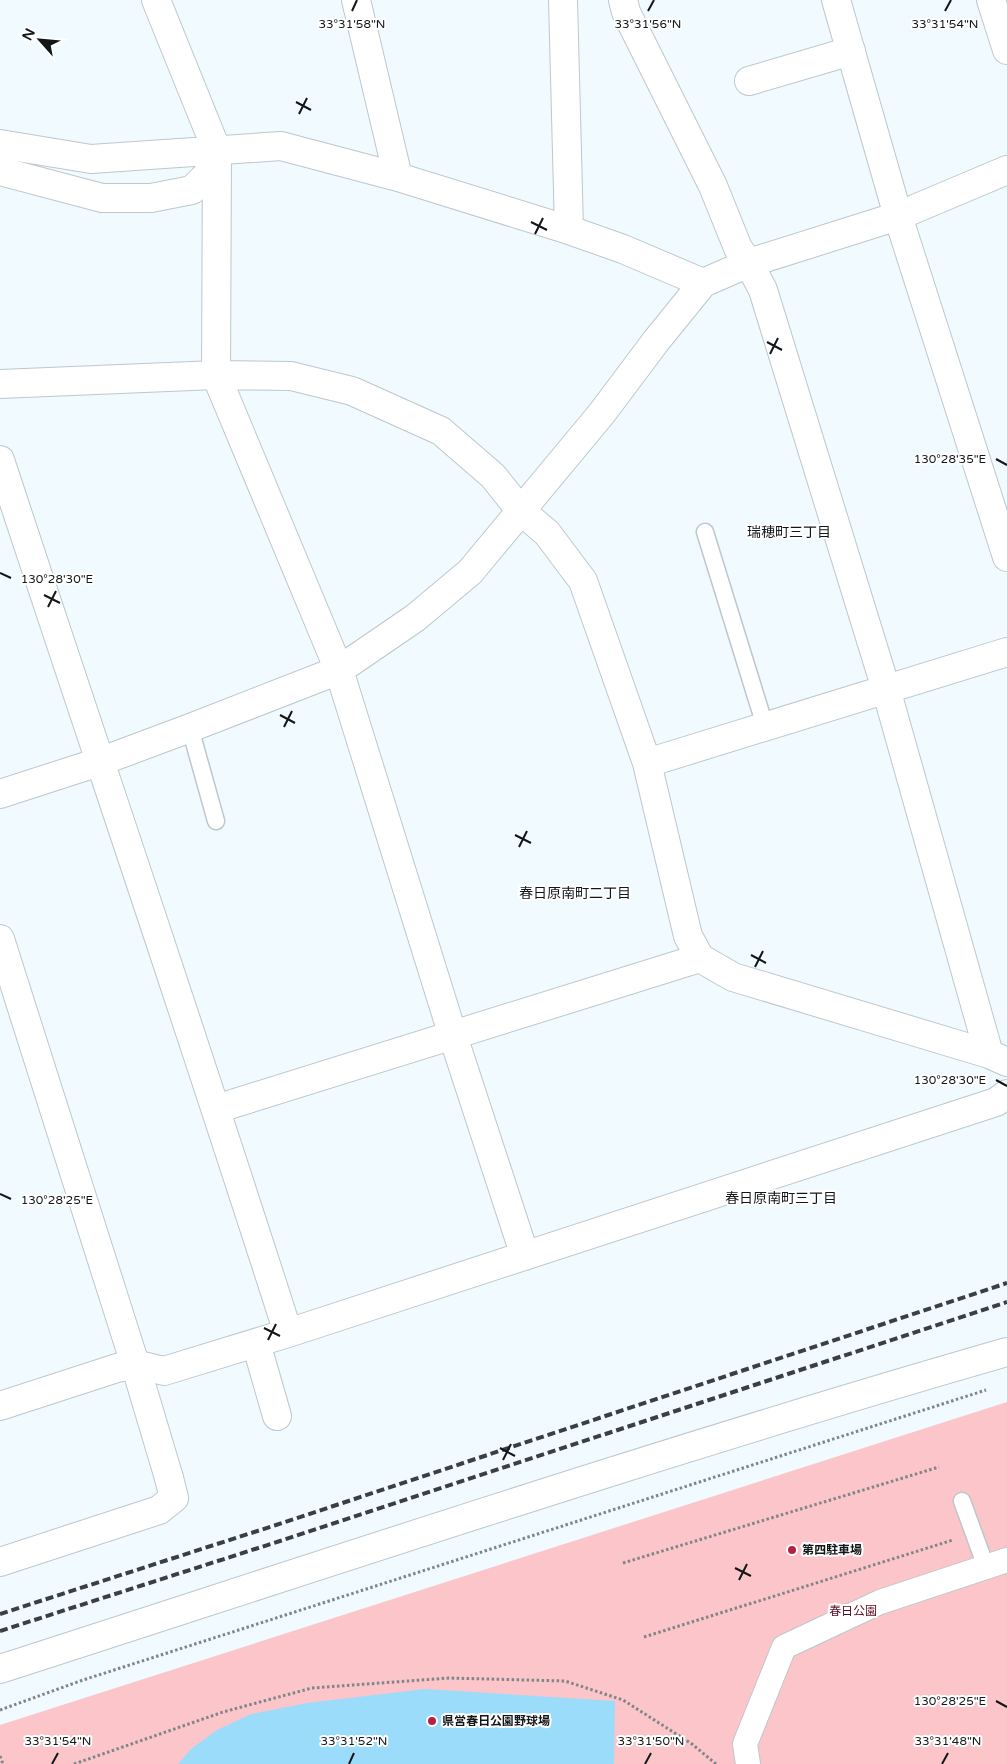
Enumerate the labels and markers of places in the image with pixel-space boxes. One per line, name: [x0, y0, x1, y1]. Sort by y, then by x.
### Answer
place label: 第四駐車場: [802, 1543, 862, 1557]
marker: 第四駐車場: [786, 1544, 798, 1556]
place label: 県営春日公園野球場: [442, 1714, 550, 1728]
marker: 県営春日公園野球場: [426, 1715, 438, 1727]

